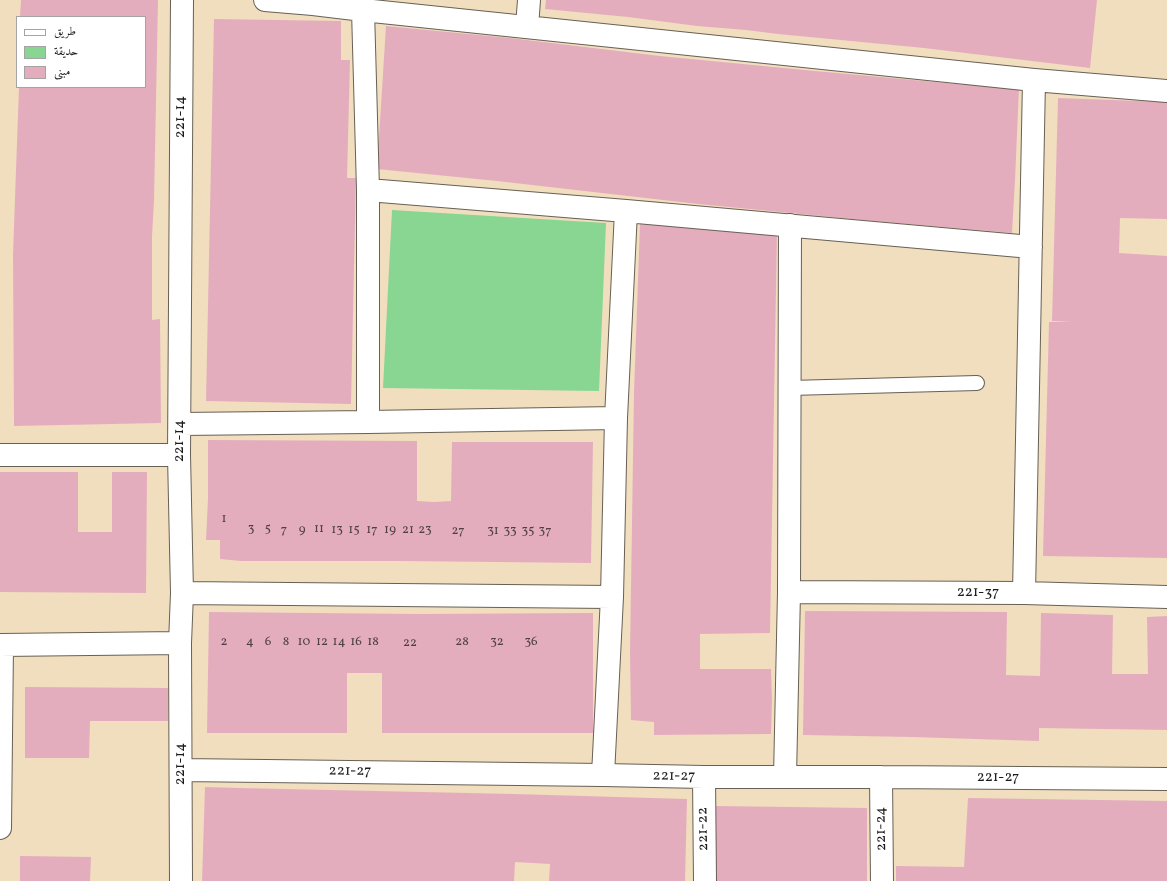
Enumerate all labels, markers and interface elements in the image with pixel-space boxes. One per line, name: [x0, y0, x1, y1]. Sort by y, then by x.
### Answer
legend: [16, 16, 146, 88]
text: طريق: [54, 24, 76, 40]
text: حديقة: [54, 44, 78, 60]
text: مبنى: [54, 64, 70, 80]
street label: 221-14: [172, 96, 190, 138]
street label: 221-14: [171, 420, 189, 462]
house number: 1: [221, 512, 227, 528]
house number: 3: [248, 522, 254, 538]
house number: 5: [265, 522, 271, 538]
house number: 11: [314, 522, 324, 538]
house number: 7: [281, 523, 287, 539]
house number: 9: [299, 523, 305, 539]
house number: 13: [331, 523, 343, 539]
house number: 15: [348, 523, 360, 539]
house number: 17: [366, 523, 378, 539]
house number: 19: [384, 523, 396, 539]
house number: 21: [402, 523, 414, 539]
house number: 23: [418, 523, 432, 539]
house number: 27: [452, 524, 464, 540]
house number: 31: [487, 524, 499, 540]
house number: 33: [503, 524, 517, 540]
house number: 35: [522, 524, 534, 540]
house number: 37: [539, 524, 551, 540]
street label: 221-37: [957, 584, 999, 602]
house number: 2: [221, 635, 227, 651]
house number: 4: [246, 635, 254, 651]
house number: 6: [265, 635, 271, 651]
house number: 8: [283, 635, 289, 651]
house number: 10: [298, 635, 310, 651]
house number: 12: [316, 635, 328, 651]
house number: 14: [333, 635, 345, 651]
house number: 16: [350, 635, 362, 651]
house number: 18: [367, 635, 379, 651]
house number: 28: [455, 635, 469, 651]
house number: 32: [490, 635, 504, 651]
house number: 36: [524, 635, 538, 651]
house number: 22: [403, 636, 417, 652]
street label: 221-14: [172, 743, 190, 785]
street label: 221-27: [328, 763, 372, 781]
street label: 221-27: [652, 768, 696, 786]
street label: 221-27: [977, 769, 1019, 787]
street label: 221-22: [695, 807, 713, 851]
street label: 221-24: [873, 807, 891, 851]

